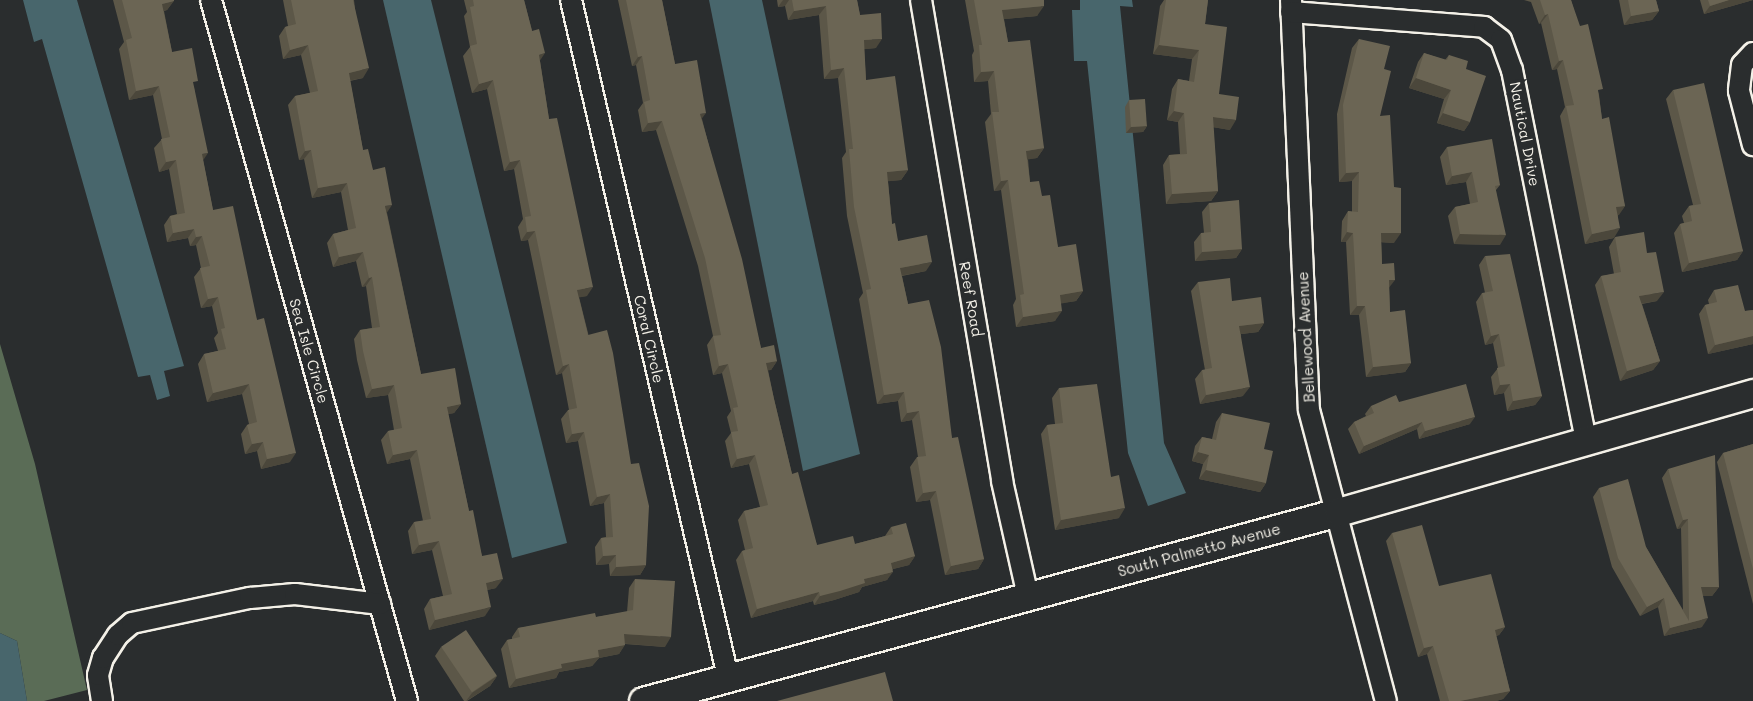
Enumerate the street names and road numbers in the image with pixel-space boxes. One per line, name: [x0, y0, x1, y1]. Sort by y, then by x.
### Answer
street label: Nautical Drive: [1506, 80, 1544, 188]
street label: Reef Road: [956, 260, 986, 338]
street label: Bellewood Avenue: [1294, 271, 1318, 403]
street label: Coral Circle: [630, 293, 668, 385]
street label: Sea Isle Circle: [285, 296, 333, 406]
street label: South Palmetto Avenue: [1116, 520, 1282, 580]

